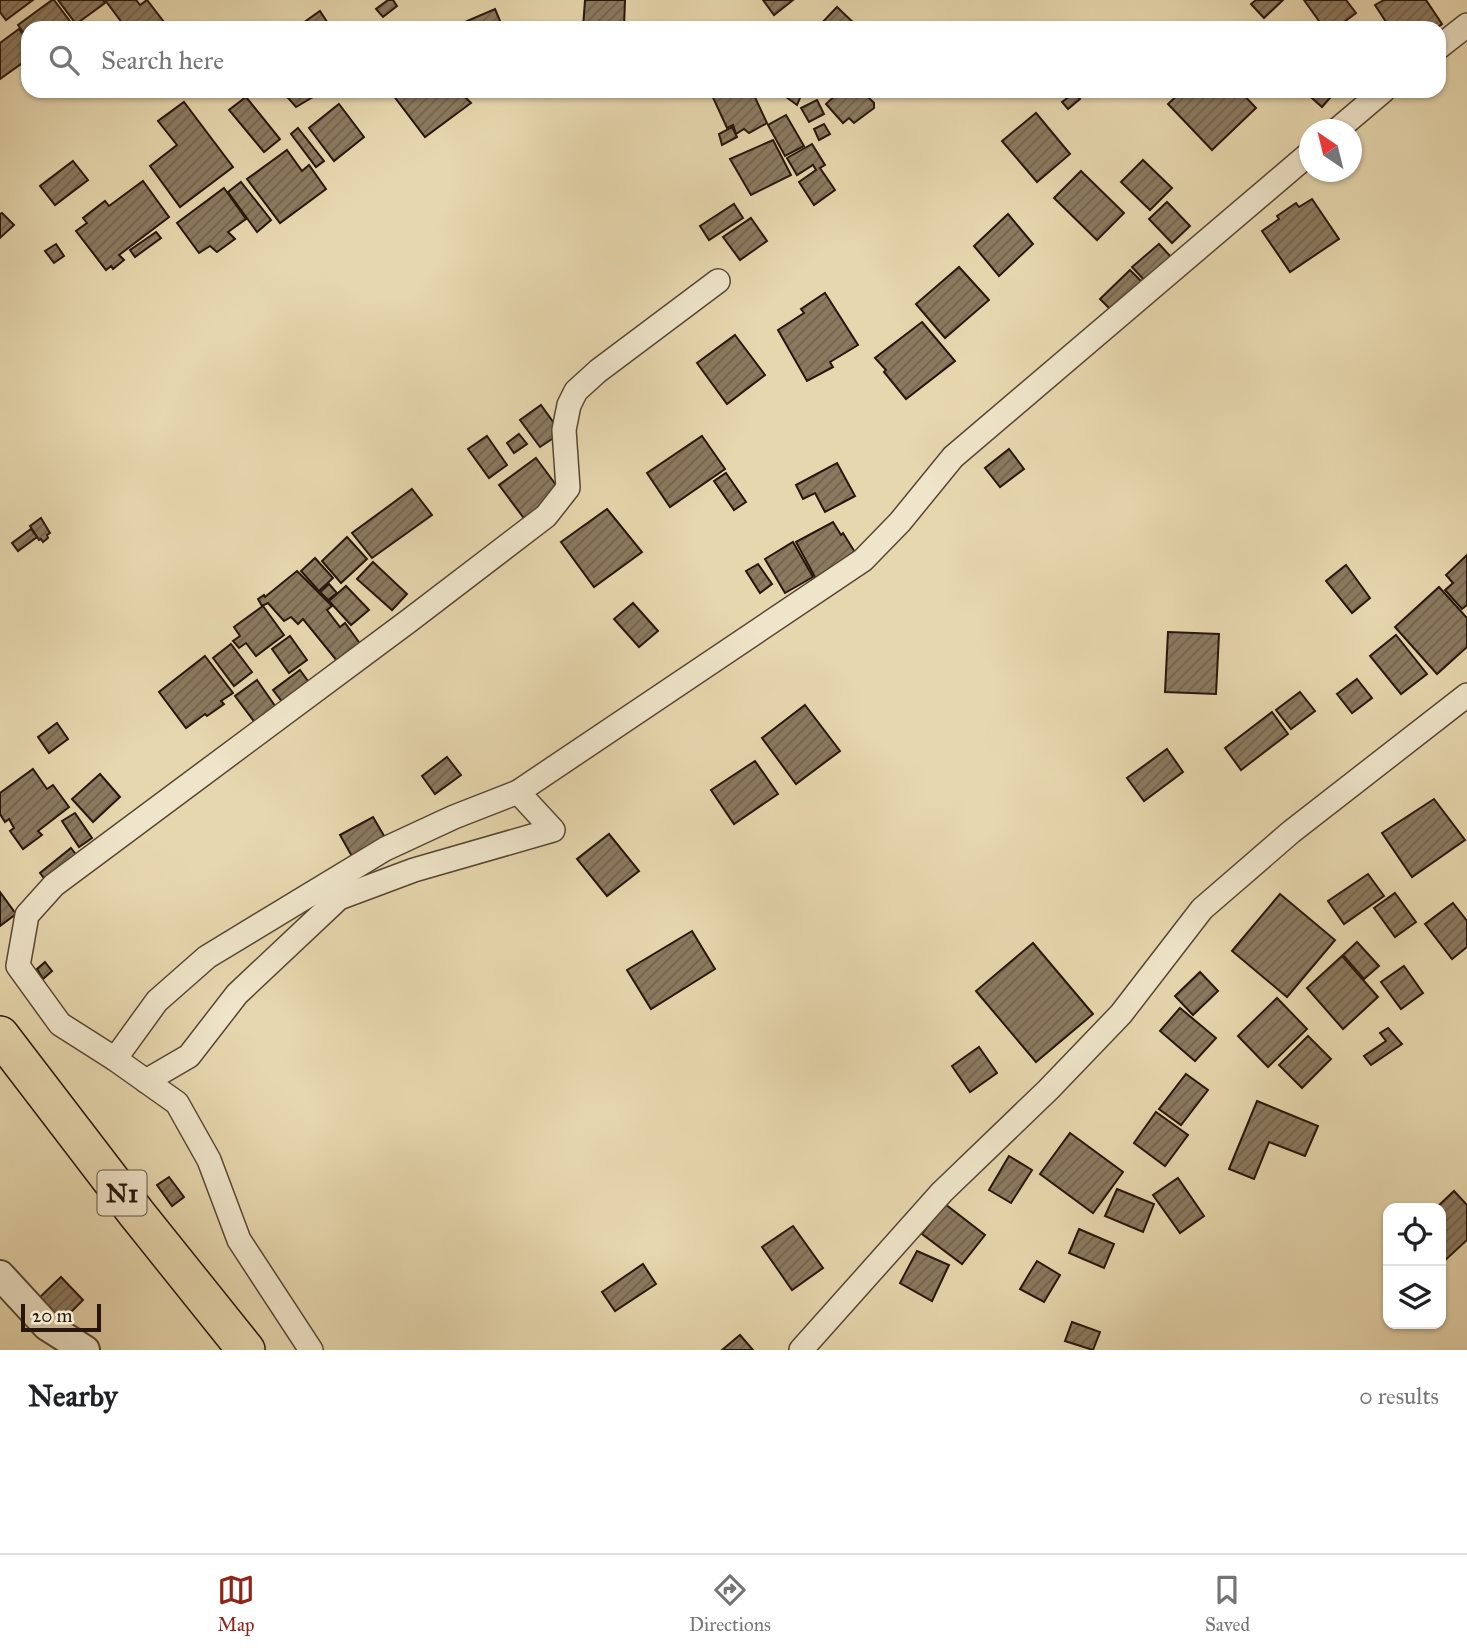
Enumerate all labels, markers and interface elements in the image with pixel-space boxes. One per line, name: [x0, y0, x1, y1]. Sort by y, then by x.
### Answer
search box: [21, 21, 1446, 98]
icon: search: [45, 41, 83, 79]
text: Search here: [101, 44, 224, 76]
north arrow: [1299, 119, 1362, 182]
road number: N1: [97, 1170, 146, 1216]
map controls: [1383, 1203, 1446, 1329]
button: locate: [1383, 1203, 1446, 1266]
button: layers: [1383, 1266, 1446, 1329]
scale bar: [21, 1301, 102, 1333]
text: 20 m: [32, 1304, 73, 1327]
text: Nearby: [28, 1378, 118, 1414]
text: 0 results: [1359, 1382, 1439, 1410]
tab: Map: [217, 1571, 255, 1636]
tab: Directions: [689, 1571, 771, 1636]
tab: Saved: [1205, 1571, 1250, 1636]

